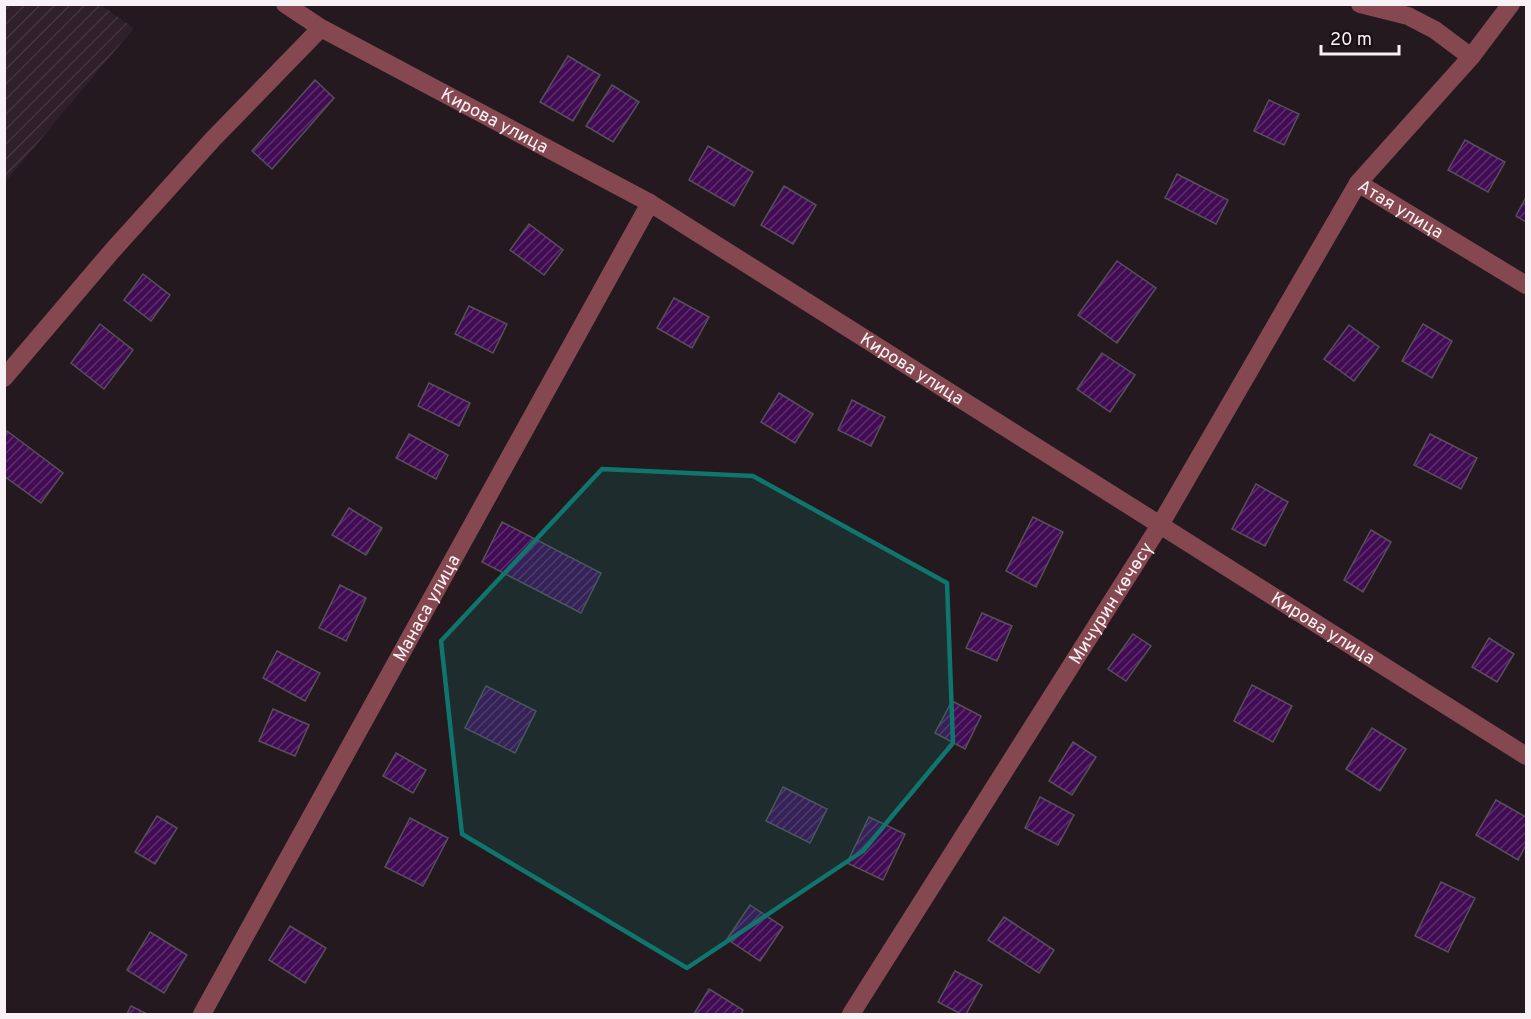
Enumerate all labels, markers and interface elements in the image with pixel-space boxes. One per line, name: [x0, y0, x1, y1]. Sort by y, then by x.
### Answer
scale bar: [1321, 18, 1399, 56]
text: 20 m: [1330, 29, 1372, 52]
street label: Кирова улица: [436, 84, 552, 160]
street label: Атая улица: [1353, 175, 1447, 245]
street label: Кирова улица: [855, 328, 968, 411]
street label: Мичурин көчөсү: [1065, 539, 1159, 669]
street label: Манаса улица: [389, 551, 466, 666]
street label: Кирова улица: [1266, 588, 1379, 671]

